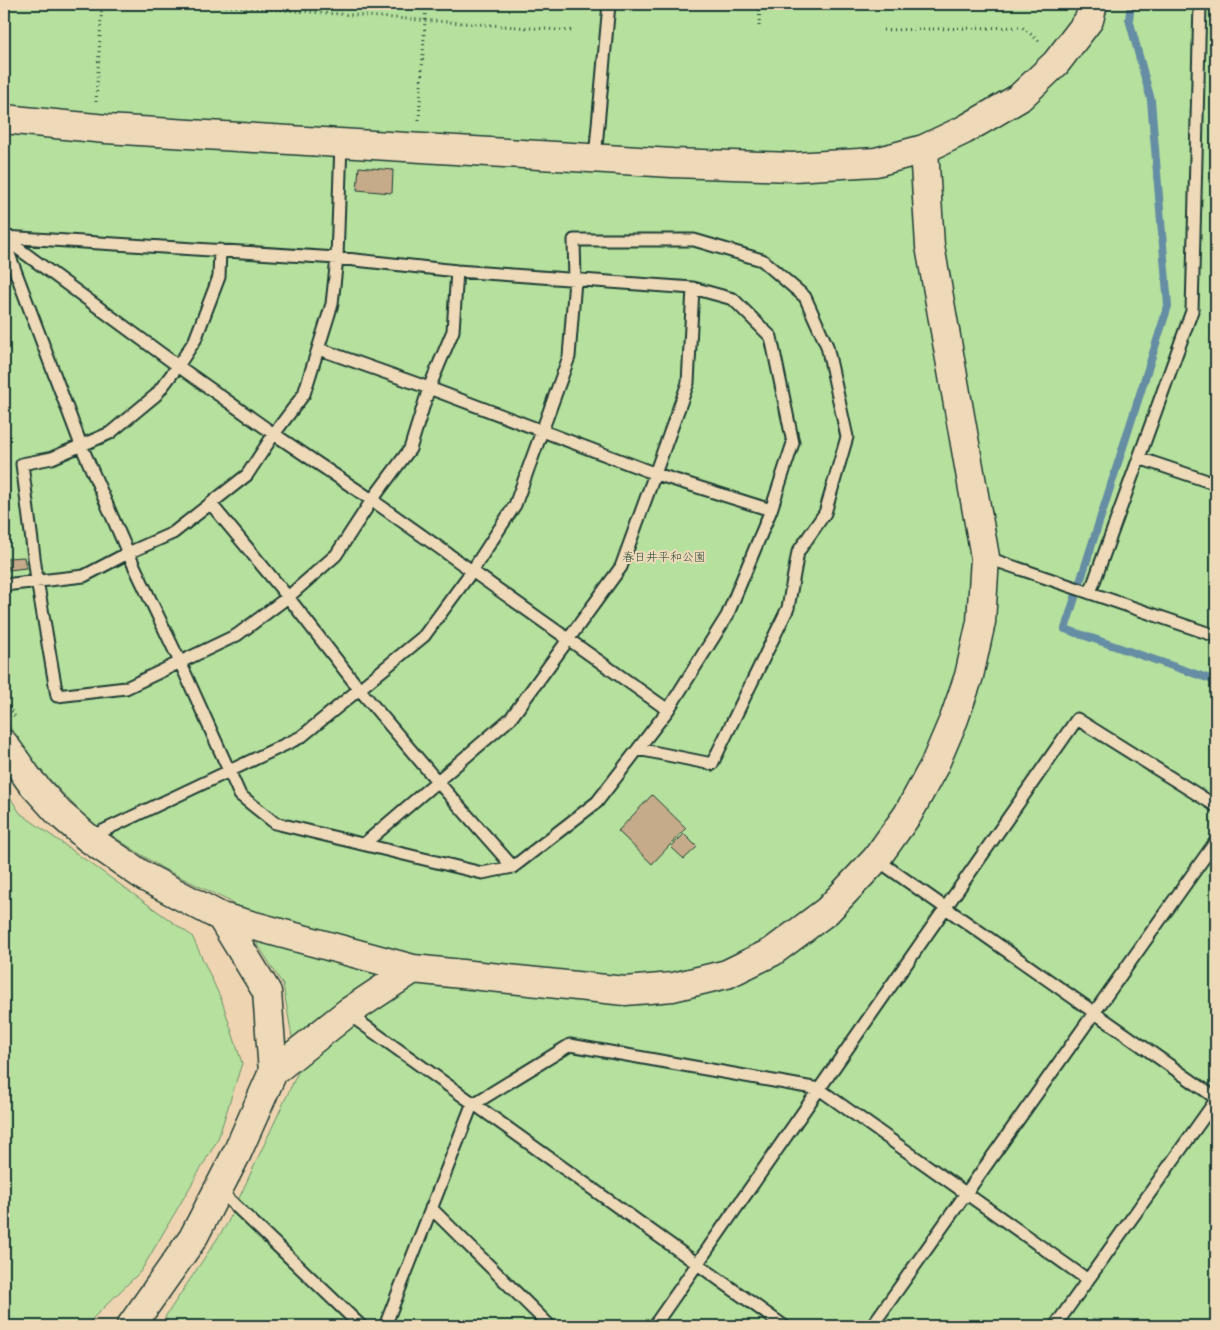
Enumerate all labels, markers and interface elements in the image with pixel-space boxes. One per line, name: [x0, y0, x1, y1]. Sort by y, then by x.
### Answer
park label: 春日井平和公園: [622, 550, 706, 565]

